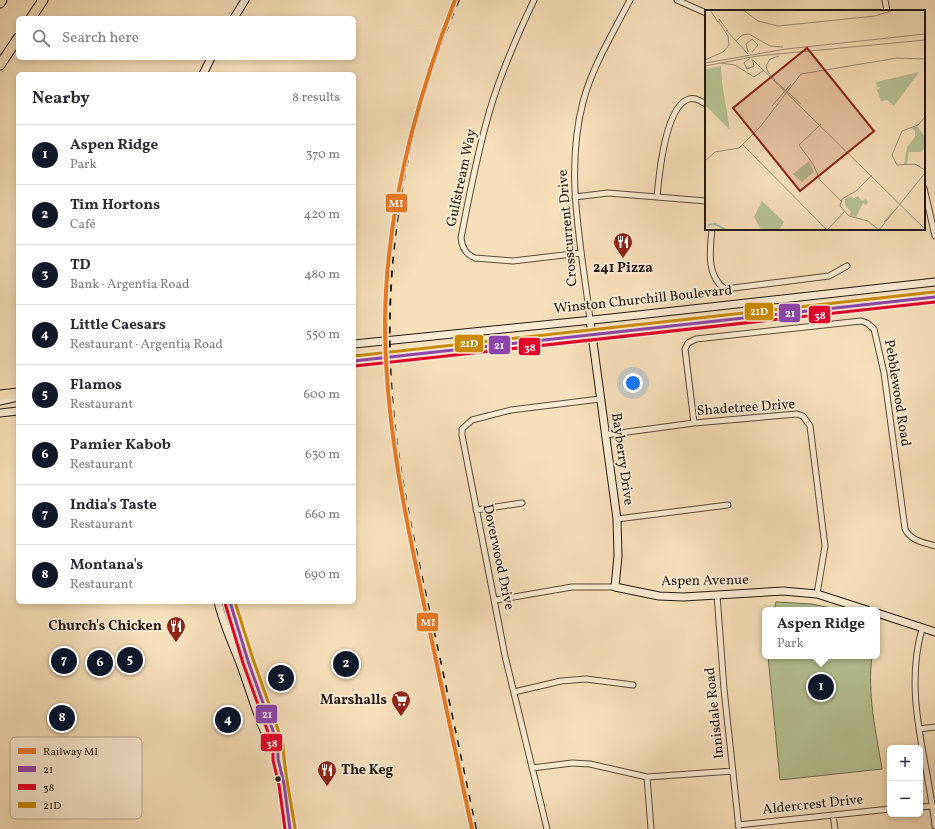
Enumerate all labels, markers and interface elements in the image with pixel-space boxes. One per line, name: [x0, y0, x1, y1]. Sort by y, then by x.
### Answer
inset map: [705, 10, 925, 230]
search box: [16, 16, 356, 60]
icon: search: [30, 27, 52, 49]
text: Search here: [62, 28, 139, 49]
text: Nearby: [32, 87, 90, 110]
text: 8 results: [292, 89, 340, 107]
street label: Gulfstream Way: [442, 127, 482, 229]
text: Aspen Ridge: [70, 135, 158, 156]
text: 1: [42, 146, 48, 164]
text: 370 m: [306, 146, 340, 164]
text: Park: [70, 156, 97, 174]
street label: Crosscurrent Drive: [553, 168, 583, 287]
line badge: MI: [385, 193, 408, 213]
text: Tim Hortons: [70, 195, 160, 216]
text: MI: [389, 197, 403, 212]
text: 2: [42, 206, 48, 224]
text: 420 m: [303, 206, 340, 224]
text: Café: [70, 216, 96, 234]
restaurant icon: 241 Pizza: [612, 231, 634, 259]
text: TD: [70, 255, 90, 276]
place label: 241 Pizza: [593, 259, 653, 278]
text: 3: [42, 266, 48, 284]
text: 480 m: [304, 266, 340, 284]
text: Bank · Argentia Road: [70, 276, 189, 294]
street label: Winston Churchill Boulevard: [553, 281, 733, 319]
line badge: 21D: [744, 302, 774, 321]
line badge: 21: [778, 303, 801, 323]
text: 21D: [750, 305, 768, 320]
line badge: 38: [808, 305, 831, 324]
text: 21: [785, 307, 795, 322]
text: 38: [814, 309, 826, 324]
text: Little Caesars: [70, 315, 166, 336]
text: 4: [41, 326, 49, 344]
text: 550 m: [306, 326, 340, 344]
line badge: 21D: [454, 334, 484, 353]
line badge: 21: [488, 335, 511, 355]
text: Restaurant · Argentia Road: [70, 336, 223, 354]
text: 21D: [460, 337, 478, 352]
line badge: 38: [518, 337, 541, 356]
street label: Pebblewood Road: [879, 338, 915, 448]
text: 21: [494, 339, 504, 354]
text: 38: [524, 341, 536, 356]
your location: [623, 373, 643, 393]
text: Flamos: [70, 375, 122, 396]
text: 5: [42, 386, 48, 404]
text: 600 m: [303, 386, 340, 404]
street label: Shadetree Drive: [696, 395, 796, 421]
text: Restaurant: [70, 396, 133, 414]
street label: Bayberry Drive: [606, 412, 638, 507]
text: Pamier Kabob: [70, 435, 171, 456]
text: 6: [41, 446, 49, 464]
text: 630 m: [305, 446, 340, 464]
text: Restaurant: [70, 456, 133, 474]
text: India's Taste: [70, 495, 157, 516]
street label: Doverwood Drive: [478, 502, 519, 612]
text: 7: [42, 506, 48, 524]
text: 660 m: [305, 506, 340, 524]
text: Restaurant: [70, 516, 133, 534]
text: Montana's: [70, 555, 143, 576]
text: 8: [41, 566, 49, 584]
text: 690 m: [304, 566, 340, 584]
street label: Aspen Avenue: [661, 571, 749, 591]
text: Restaurant: [70, 576, 133, 594]
popup: [762, 607, 880, 659]
line badge: MI: [416, 612, 439, 632]
text: Aspen Ridge: [777, 614, 865, 635]
restaurant icon: Church's Chicken: [165, 615, 187, 643]
text: MI: [421, 616, 435, 631]
place label: Church's Chicken: [48, 617, 162, 636]
text: Park: [777, 635, 804, 653]
pin: 5: [117, 645, 143, 675]
pin: 7: [51, 646, 77, 676]
pin: 6: [87, 648, 113, 678]
pin: 2: [333, 649, 359, 679]
pin: 3: [268, 663, 294, 693]
street label: Innisdale Road: [701, 666, 729, 760]
pin: 1: [808, 672, 834, 702]
supermarket icon: Marshalls: [390, 689, 412, 717]
place label: Marshalls: [320, 691, 387, 710]
pin: 8: [49, 703, 75, 733]
line badge: 21: [255, 704, 278, 724]
pin: 4: [215, 705, 241, 735]
text: 21: [262, 708, 272, 723]
line badge: 38: [260, 733, 283, 752]
legend: [10, 737, 142, 819]
text: 38: [266, 737, 278, 752]
text: Railway MI: [43, 745, 98, 760]
map controls: [887, 745, 923, 817]
button: +: [887, 745, 923, 781]
restaurant icon: The Keg: [316, 759, 338, 787]
place label: The Keg: [341, 761, 394, 780]
text: 21: [43, 763, 53, 778]
unlabelled marker: [273, 774, 283, 784]
text: 38: [43, 781, 55, 796]
button: −: [887, 781, 923, 817]
street label: Aldercrest Drive: [762, 790, 865, 820]
text: 21D: [43, 799, 61, 814]

